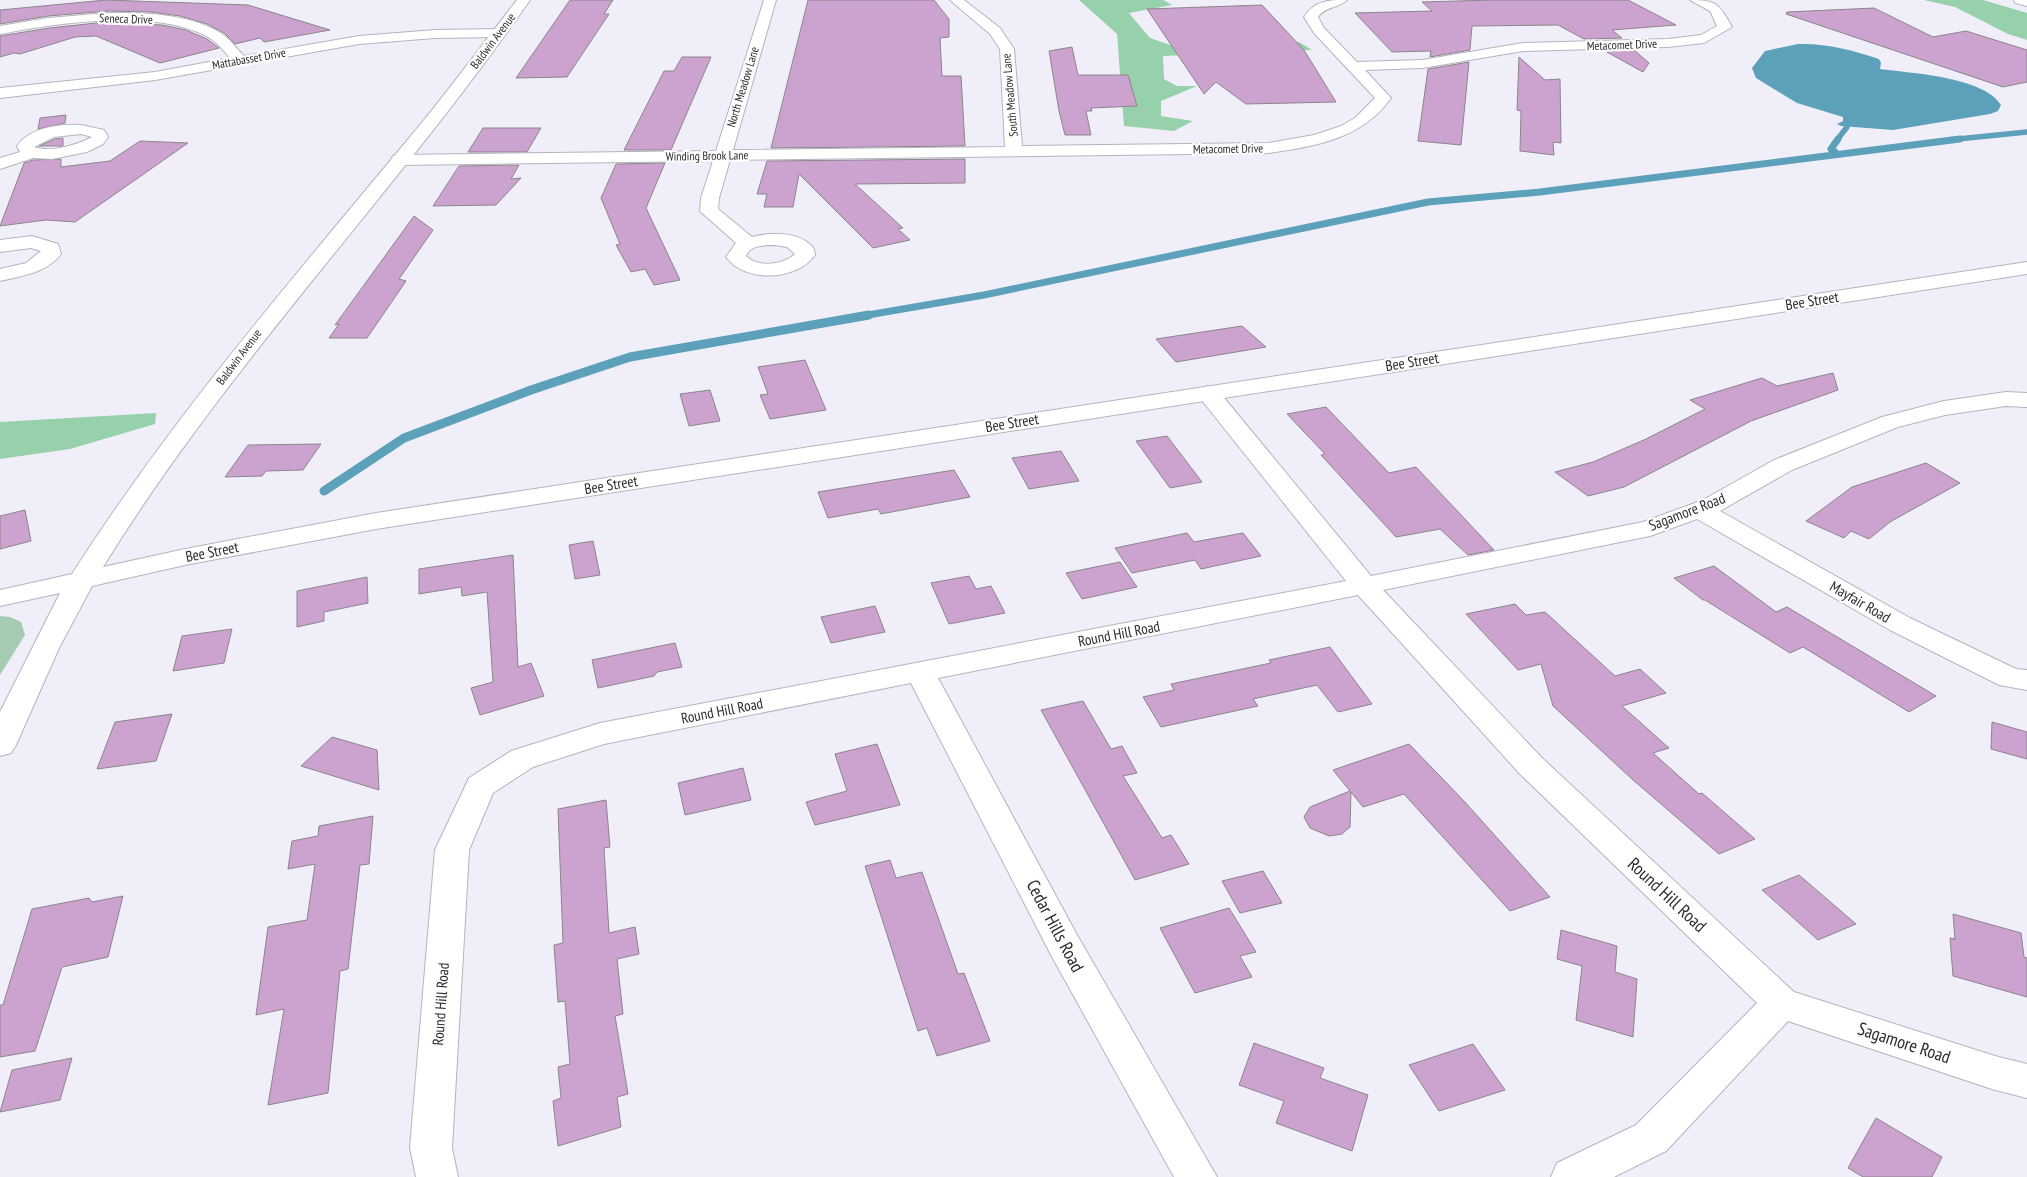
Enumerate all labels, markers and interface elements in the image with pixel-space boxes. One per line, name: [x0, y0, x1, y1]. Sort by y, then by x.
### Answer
street label: Seneca Drive: [99, 10, 153, 27]
street label: Baldwin Avenue: [467, 10, 518, 72]
street label: Metacomet Drive: [1587, 36, 1657, 53]
street label: Mattabasset Drive: [211, 45, 287, 72]
street label: North Meadow Lane: [723, 45, 762, 129]
street label: South Meadow Lane: [998, 53, 1021, 137]
street label: Metacomet Drive: [1193, 140, 1263, 157]
street label: Winding Brook Lane: [665, 147, 749, 164]
street label: Bee Street: [1784, 287, 1840, 314]
street label: Baldwin Avenue: [213, 326, 264, 388]
street label: Bee Street: [1384, 348, 1440, 375]
street label: Bee Street: [984, 409, 1040, 436]
street label: Bee Street: [583, 471, 639, 498]
street label: Sagamore Road: [1646, 488, 1728, 535]
street label: Bee Street: [184, 537, 240, 566]
street label: Mayfair Road: [1826, 577, 1894, 627]
street label: Round Hill Road: [1076, 616, 1161, 651]
street label: Round Hill Road: [679, 693, 764, 728]
street label: Round Hill Road: [1623, 852, 1712, 937]
street label: Cedar Hills Road: [1021, 876, 1089, 976]
street label: Round Hill Road: [428, 962, 453, 1046]
street label: Sagamore Road: [1855, 1017, 1953, 1068]

